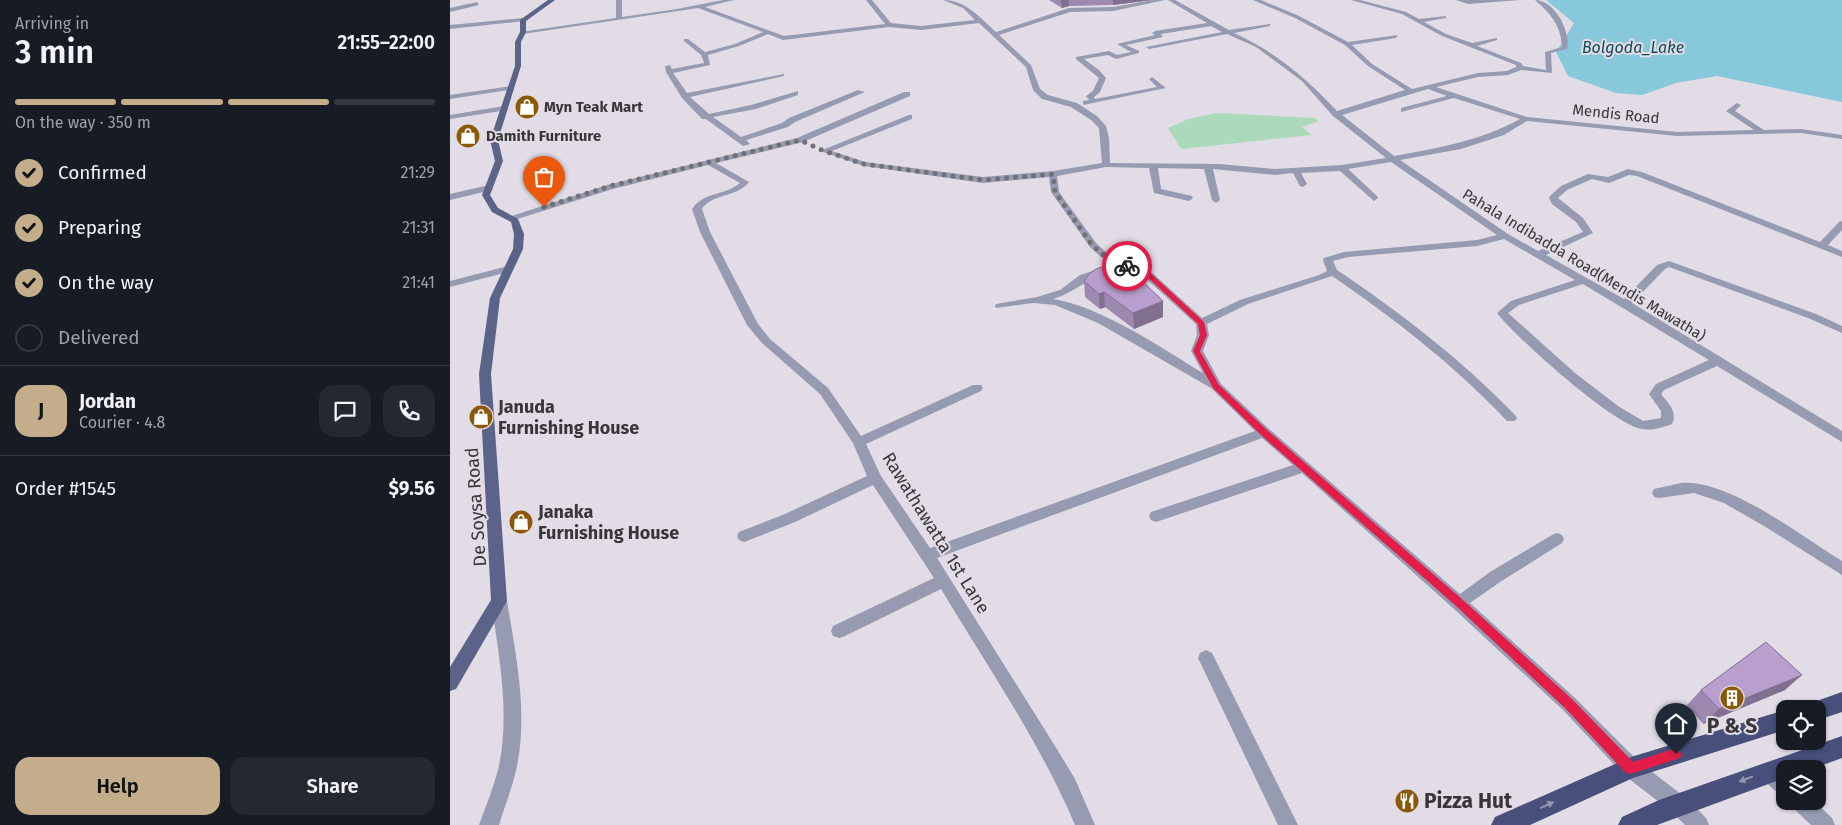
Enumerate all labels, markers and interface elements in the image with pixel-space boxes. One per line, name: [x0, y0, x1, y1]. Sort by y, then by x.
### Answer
text: Arriving in: [15, 14, 89, 33]
text: 21:55–22:00: [337, 31, 435, 54]
text: 3 min: [15, 33, 94, 71]
water label: Bolgoda_Lake: [1582, 38, 1684, 57]
shop icon: Myn Teak Mart: [514, 94, 540, 120]
place label: Myn Teak Mart: [544, 98, 643, 116]
street label: Mendis Road: [1572, 100, 1660, 128]
text: On the way · 350 m: [15, 113, 151, 132]
shop icon: Damith Furniture: [455, 123, 481, 149]
place label: Damith Furniture: [486, 127, 601, 145]
pin: [523, 156, 565, 207]
icon: check: [15, 159, 43, 187]
text: Confirmed: [58, 161, 147, 184]
text: 21:29: [401, 163, 435, 182]
icon: bag: [530, 163, 558, 191]
street label: Pahala Indibadda Road(Mendis Mawatha): [1459, 185, 1709, 345]
icon: check: [15, 214, 43, 242]
text: Preparing: [58, 216, 141, 239]
text: 21:31: [402, 218, 435, 237]
courier: [1102, 241, 1152, 291]
icon: bike: [1113, 252, 1141, 280]
icon: check: [15, 269, 43, 297]
text: On the way: [58, 271, 154, 294]
text: 21:41: [402, 273, 435, 292]
text: Delivered: [58, 326, 140, 349]
button: chat: [319, 385, 371, 437]
button: phone: [383, 385, 435, 437]
text: Jordan: [79, 390, 136, 413]
place label: Januda Furnishing House: [497, 396, 639, 439]
text: J: [38, 399, 44, 422]
shop icon: Januda Furnishing House: [468, 404, 494, 430]
text: Courier · 4.8: [79, 413, 165, 432]
street label: De Soysa Road: [461, 447, 491, 567]
street label: Rawathawatta 1st Lane: [877, 448, 995, 618]
text: Order #1545: [15, 477, 116, 500]
text: $9.56: [389, 477, 435, 500]
place label: Janaka Furnishing House: [537, 501, 679, 544]
shop icon: Janaka Furnishing House: [508, 509, 534, 535]
building icon: P & S: [1719, 685, 1745, 711]
map controls: [1776, 700, 1826, 810]
button: locate: [1776, 700, 1826, 750]
pin: [1655, 703, 1697, 754]
icon: home: [1662, 710, 1690, 738]
place label: P & S: [1707, 713, 1757, 739]
button: Help: [15, 757, 220, 815]
button: Share: [230, 757, 435, 815]
button: layers: [1776, 760, 1826, 810]
one-way arrow: [1739, 776, 1753, 784]
restaurant icon: Pizza Hut: [1394, 788, 1420, 814]
place label: Pizza Hut: [1424, 788, 1513, 814]
one-way arrow: [1540, 801, 1554, 809]

